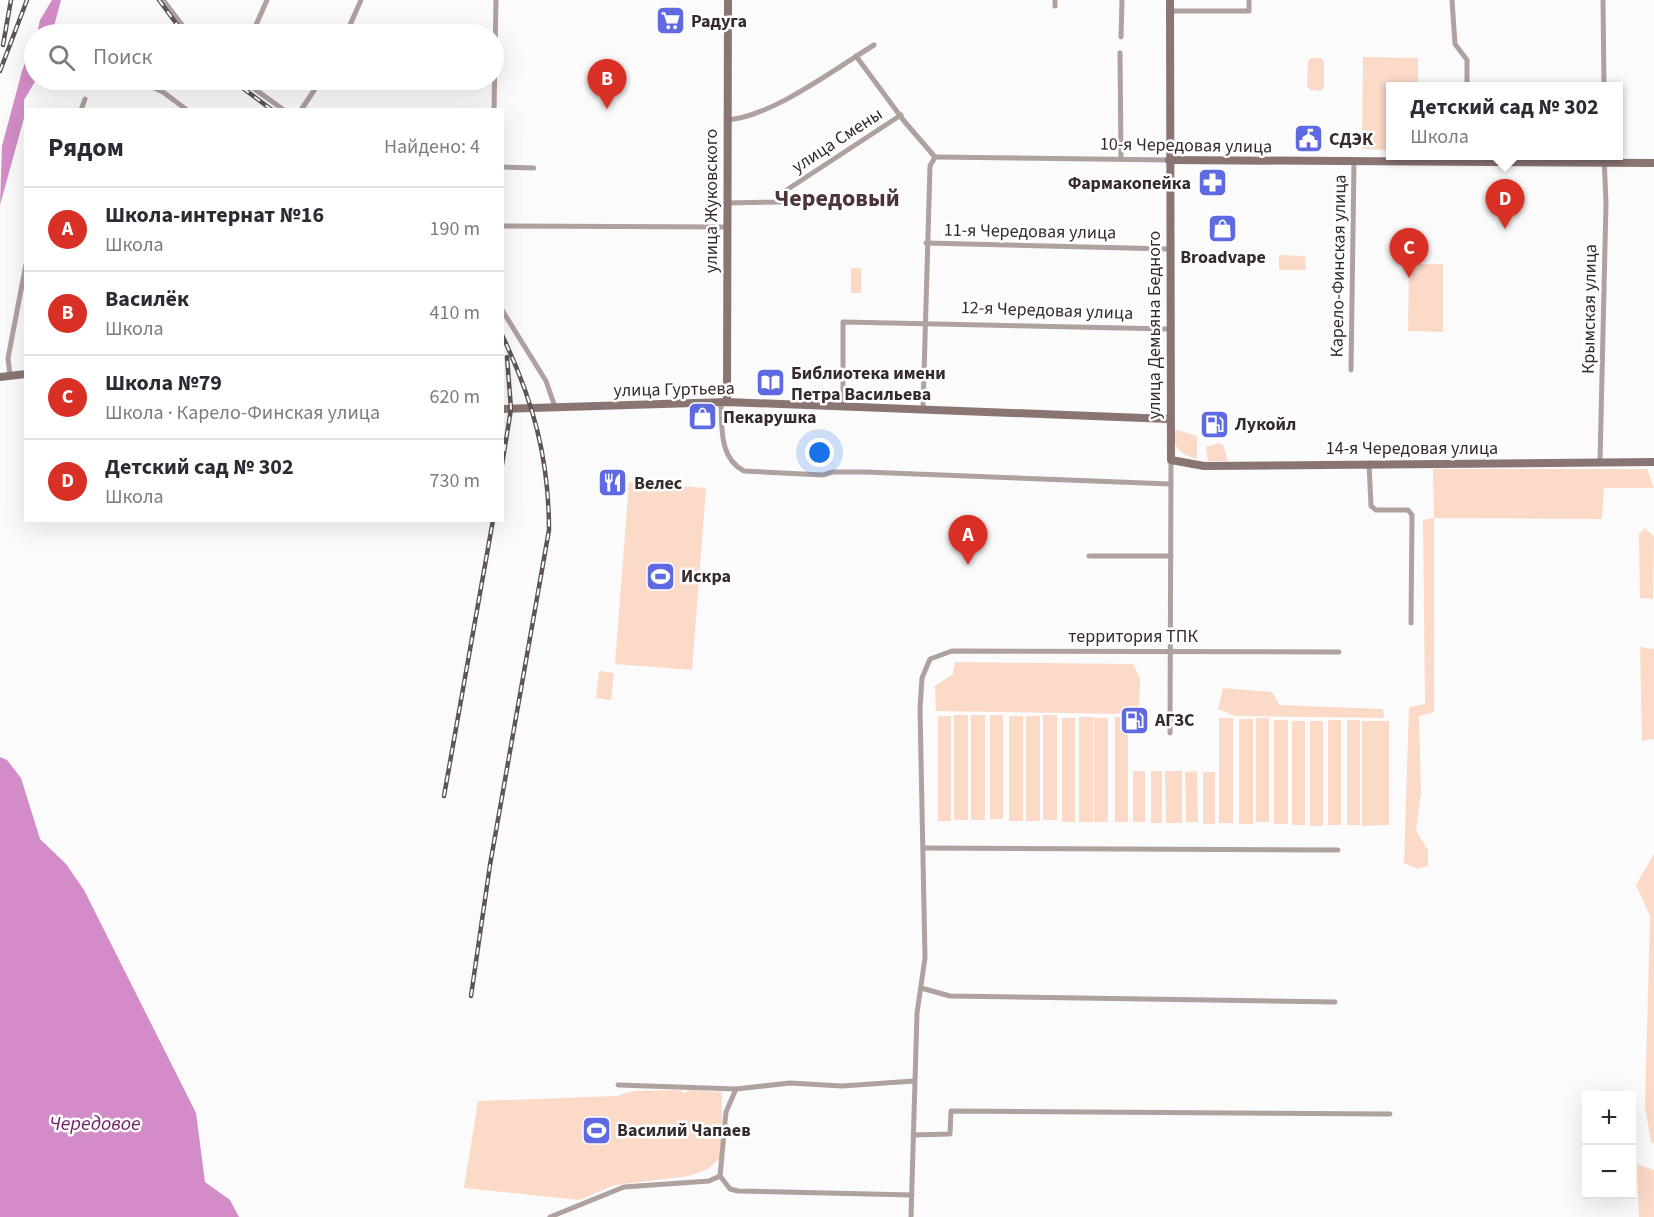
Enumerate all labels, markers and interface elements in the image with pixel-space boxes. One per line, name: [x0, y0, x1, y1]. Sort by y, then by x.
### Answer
supermarket icon: Радуга: [654, 5, 686, 37]
place label: Радуга: [691, 9, 747, 34]
search box: [24, 24, 504, 90]
icon: search: [45, 41, 78, 74]
text: Поиск: [93, 41, 152, 73]
pin: B: [588, 60, 626, 109]
popup: [1386, 82, 1623, 160]
text: Детский сад № 302: [1410, 91, 1599, 123]
street label: улица Смены: [787, 102, 888, 179]
public building icon: СДЭК: [1292, 123, 1324, 155]
text: Школа: [1410, 123, 1469, 151]
place label: СДЭК: [1329, 127, 1374, 152]
text: Рядом: [48, 129, 124, 166]
street label: улица Жуковского: [699, 129, 724, 273]
street label: 10-я Чередовая улица: [1100, 131, 1272, 160]
text: Найдено: 4: [384, 133, 480, 161]
pharmacy icon: Фармакопейка: [1196, 167, 1228, 199]
place label: Фармакопейка: [1068, 171, 1191, 196]
street label: Карело-Финская улица: [1324, 174, 1353, 358]
pin: D: [1486, 180, 1524, 229]
district label: Чередовый: [774, 181, 900, 216]
text: Школа-интернат №16: [105, 199, 324, 231]
shop icon: Broadvape: [1207, 212, 1239, 244]
text: A: [62, 215, 73, 243]
text: 190 m: [430, 215, 480, 243]
street label: 11-я Чередовая улица: [944, 217, 1116, 246]
pin: C: [1390, 228, 1428, 278]
text: Школа: [105, 231, 164, 259]
street label: улица Демьяна Бедного: [1142, 231, 1167, 419]
street label: Крымская улица: [1576, 244, 1603, 374]
place label: Broadvape: [1180, 245, 1266, 270]
text: Василёк: [105, 283, 189, 315]
street label: 12-я Чередовая улица: [960, 295, 1134, 326]
text: B: [61, 299, 74, 327]
text: 410 m: [430, 299, 480, 327]
text: Школа: [105, 315, 164, 343]
place label: Библиотека имени Петра Васильева: [791, 361, 946, 407]
text: Школа №79: [105, 367, 222, 399]
library icon: Библиотека имени Петра Васильева: [754, 367, 786, 399]
street label: улица Гуртьева: [613, 376, 735, 403]
text: C: [62, 383, 73, 411]
text: 620 m: [430, 383, 480, 411]
text: Школа · Карело-Финская улица: [105, 399, 380, 427]
shop icon: Пекарушка: [686, 401, 718, 433]
place label: Пекарушка: [723, 405, 817, 430]
fuel station icon: Лукойл: [1198, 408, 1230, 440]
place label: Лукойл: [1234, 412, 1296, 437]
street label: 14-я Чередовая улица: [1326, 436, 1498, 461]
your location: [805, 438, 834, 467]
text: Детский сад № 302: [105, 451, 294, 483]
text: D: [61, 467, 74, 495]
text: 730 m: [430, 467, 480, 495]
restaurant icon: Велес: [597, 467, 629, 499]
place label: Велес: [634, 471, 683, 496]
text: Школа: [105, 483, 164, 511]
pin: A: [948, 516, 988, 565]
sports icon: Искра: [644, 560, 676, 592]
place label: Искра: [681, 564, 731, 589]
street label: территория ТПК: [1068, 624, 1198, 649]
fuel station icon: АГЗС: [1118, 704, 1150, 736]
place label: АГЗС: [1154, 708, 1195, 733]
map controls: [1582, 1091, 1636, 1199]
button: +: [1582, 1091, 1636, 1145]
water label: Чередовое: [49, 1110, 141, 1138]
sports icon: Василий Чапаев: [580, 1114, 612, 1146]
place label: Василий Чапаев: [617, 1118, 751, 1143]
button: −: [1582, 1145, 1636, 1199]

